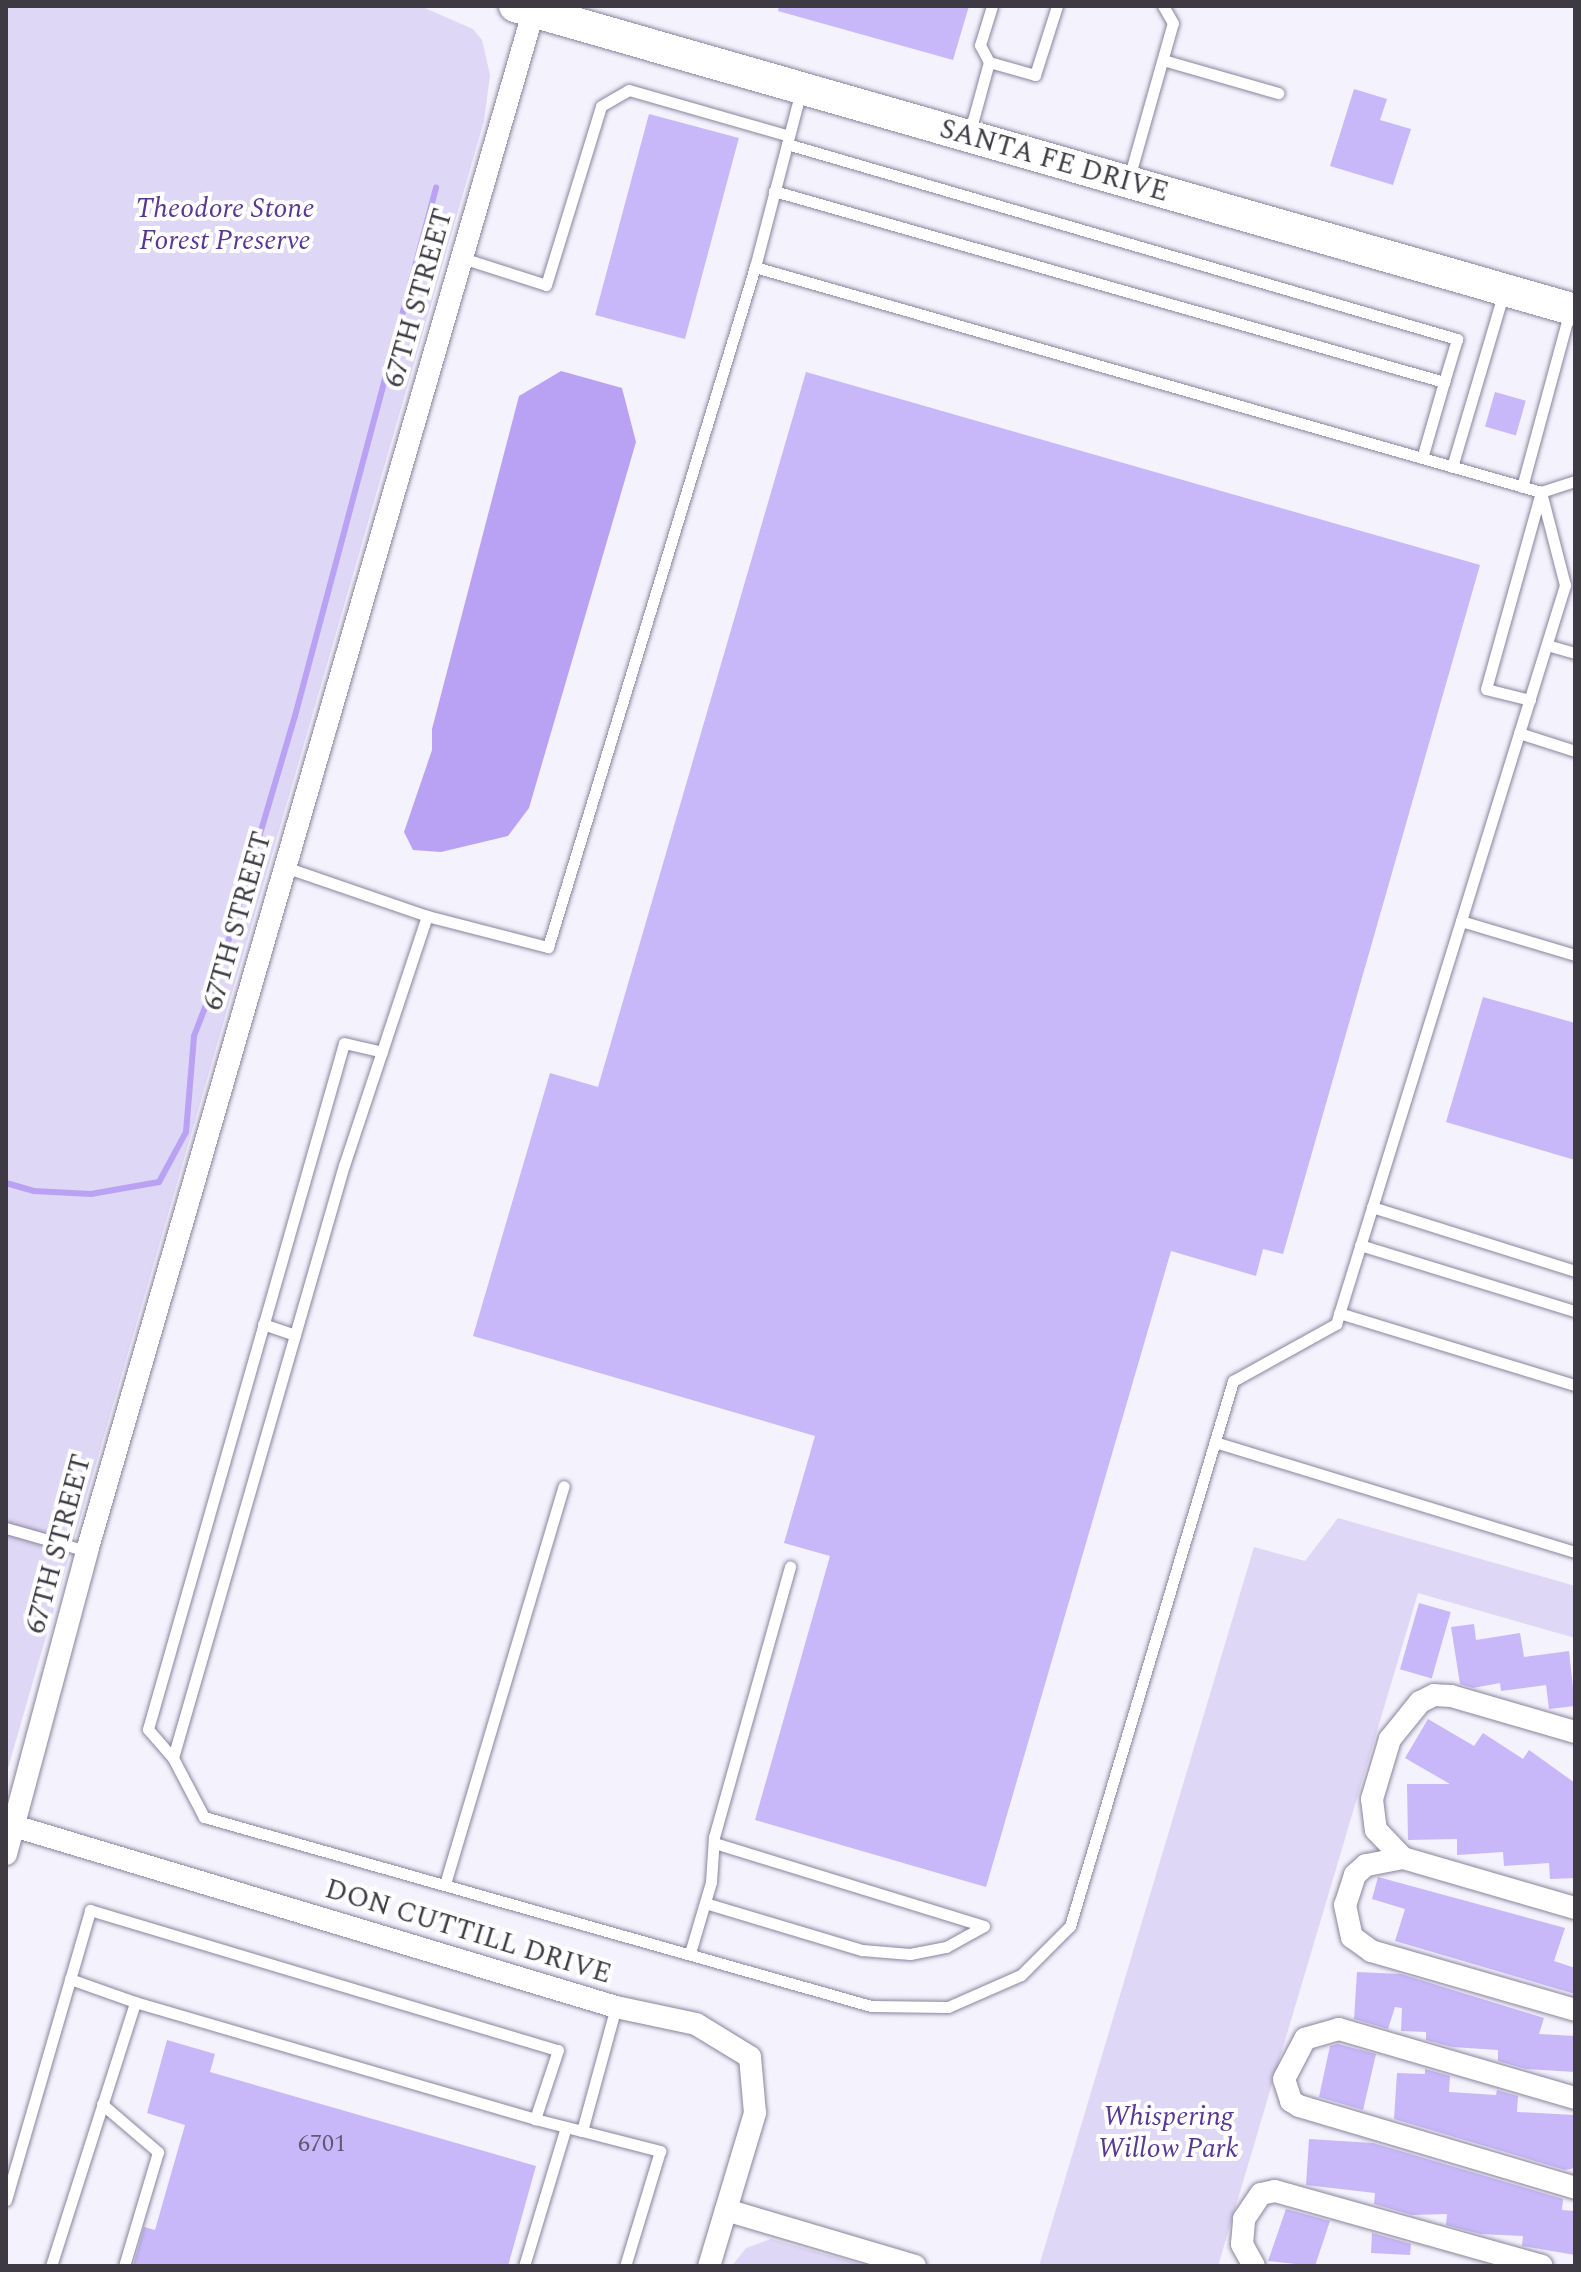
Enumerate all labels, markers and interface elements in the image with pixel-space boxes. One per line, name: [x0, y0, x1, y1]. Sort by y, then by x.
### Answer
street label: SANTA FE DRIVE: [936, 112, 1172, 210]
park label: Theodore Stone Forest Preserve: [135, 192, 315, 258]
street label: 67TH STREET: [377, 205, 461, 391]
street label: 67TH STREET: [196, 828, 280, 1014]
street label: 67TH STREET: [19, 1451, 99, 1637]
street label: DON CUTTILL DRIVE: [321, 1872, 615, 1992]
park label: Whispering Willow Park: [1097, 2100, 1239, 2166]
house number: 6701: [298, 2131, 346, 2159]

